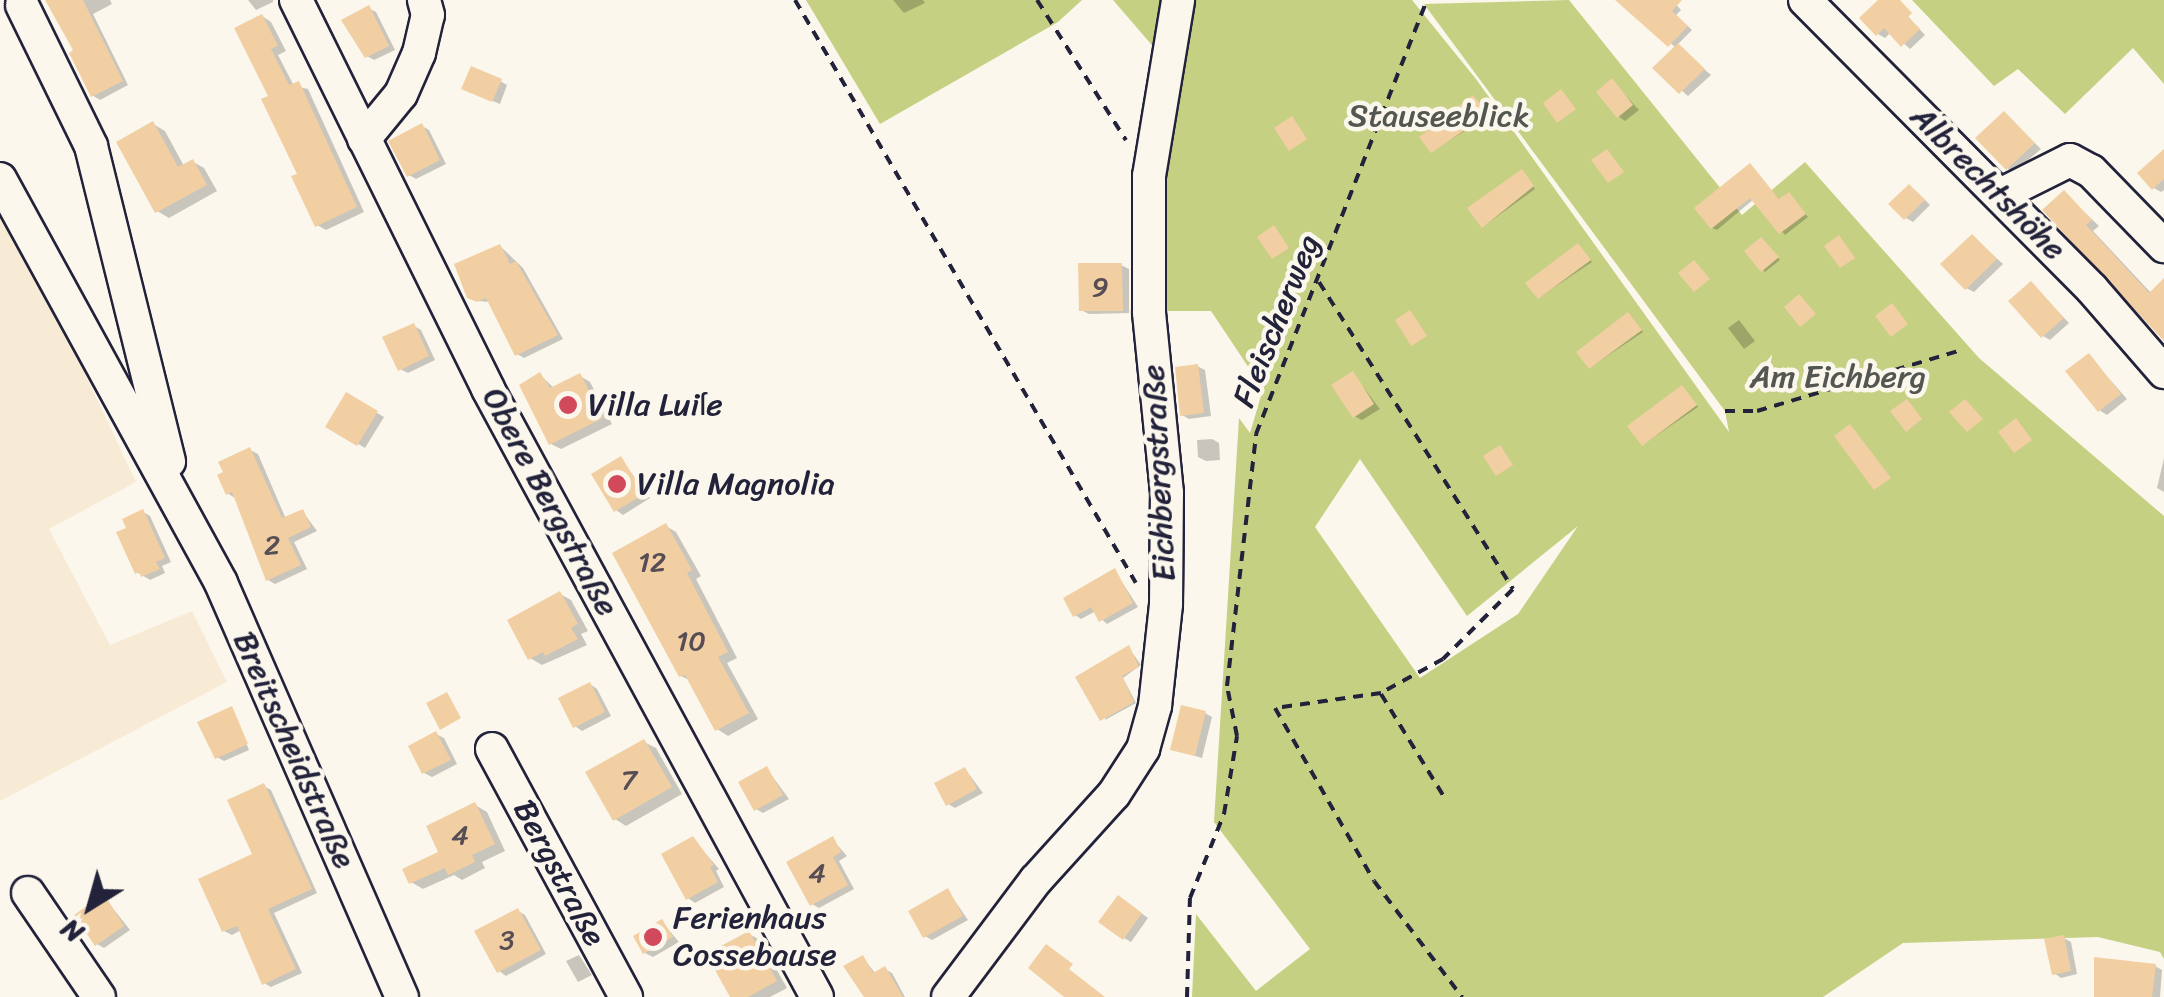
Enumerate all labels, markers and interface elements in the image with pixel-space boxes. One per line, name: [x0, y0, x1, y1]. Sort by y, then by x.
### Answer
park label: Stauseeblick: [1348, 97, 1530, 135]
street label: Albrechtshöhe: [1903, 98, 2073, 268]
street label: Fleischerweg: [1225, 229, 1329, 413]
house number: 9: [1091, 270, 1109, 304]
park label: Am Eichberg: [1750, 358, 1926, 396]
street label: Eichbergstraße: [1134, 364, 1184, 582]
street label: Obere Bergstraße: [474, 382, 626, 622]
place label: Villa Luiſe: [588, 386, 723, 424]
marker: Villa Luiſe: [557, 394, 579, 416]
place label: Villa Magnolia: [637, 465, 833, 503]
marker: Villa Magnolia: [606, 473, 628, 495]
house number: 2: [264, 528, 280, 562]
house number: 12: [638, 545, 666, 579]
house number: 10: [676, 624, 706, 658]
street label: Breitscheidstraße: [225, 626, 363, 874]
house number: 7: [621, 763, 637, 797]
street label: Bergstraße: [505, 793, 613, 953]
house number: 4: [451, 818, 469, 852]
house number: 4: [808, 856, 826, 890]
north arrow: [40, 857, 140, 957]
place label: Ferienhaus Cossebause: [673, 900, 837, 975]
text: N: [49, 906, 94, 957]
house number: 3: [499, 923, 515, 957]
marker: Ferienhaus Cossebause: [642, 926, 664, 948]

